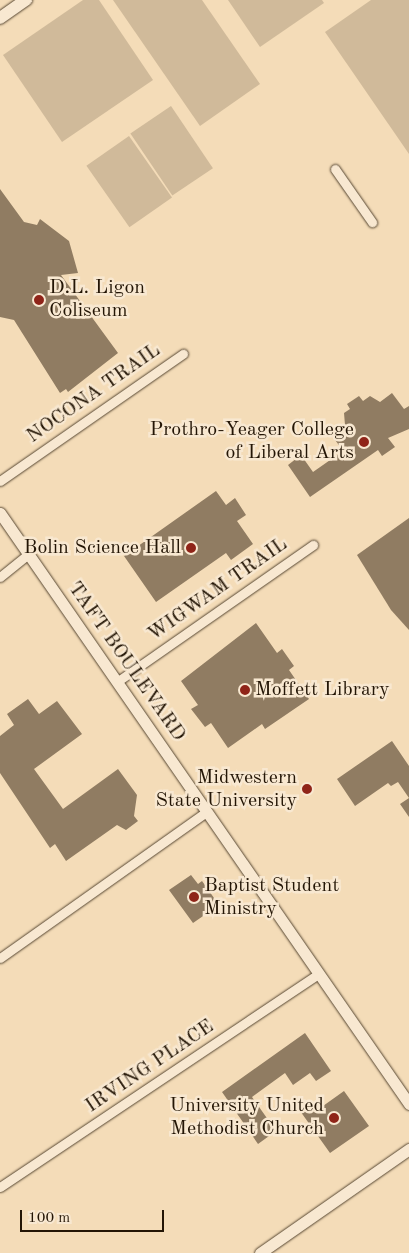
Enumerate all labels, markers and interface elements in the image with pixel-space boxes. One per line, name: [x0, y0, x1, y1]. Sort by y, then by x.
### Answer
place label: D.L. Ligon Coliseum: [49, 276, 145, 323]
marker: D.L. Ligon Coliseum: [33, 294, 45, 306]
street label: NOCONA TRAIL: [23, 339, 165, 449]
place label: Prothro-Yeager College of Liberal Arts: [150, 419, 354, 466]
marker: Prothro-Yeager College of Liberal Arts: [358, 436, 370, 448]
street label: WIGWAM TRAIL: [144, 533, 292, 647]
place label: Bolin Science Hall: [24, 536, 181, 560]
marker: Bolin Science Hall: [185, 542, 197, 554]
street label: TAFT BOULEVARD: [62, 578, 190, 746]
place label: Moffett Library: [255, 678, 390, 702]
marker: Moffett Library: [239, 684, 251, 696]
place label: Midwestern State University: [155, 766, 297, 813]
marker: Midwestern State University: [301, 783, 313, 795]
place label: Baptist Student Ministry: [204, 874, 339, 921]
marker: Baptist Student Ministry: [188, 891, 200, 903]
street label: IRVING PLACE: [81, 1015, 219, 1119]
place label: University United Methodist Church: [169, 1094, 324, 1141]
marker: University United Methodist Church: [328, 1112, 340, 1124]
scale bar: [22, 1200, 166, 1232]
text: 100 m: [28, 1211, 70, 1226]

